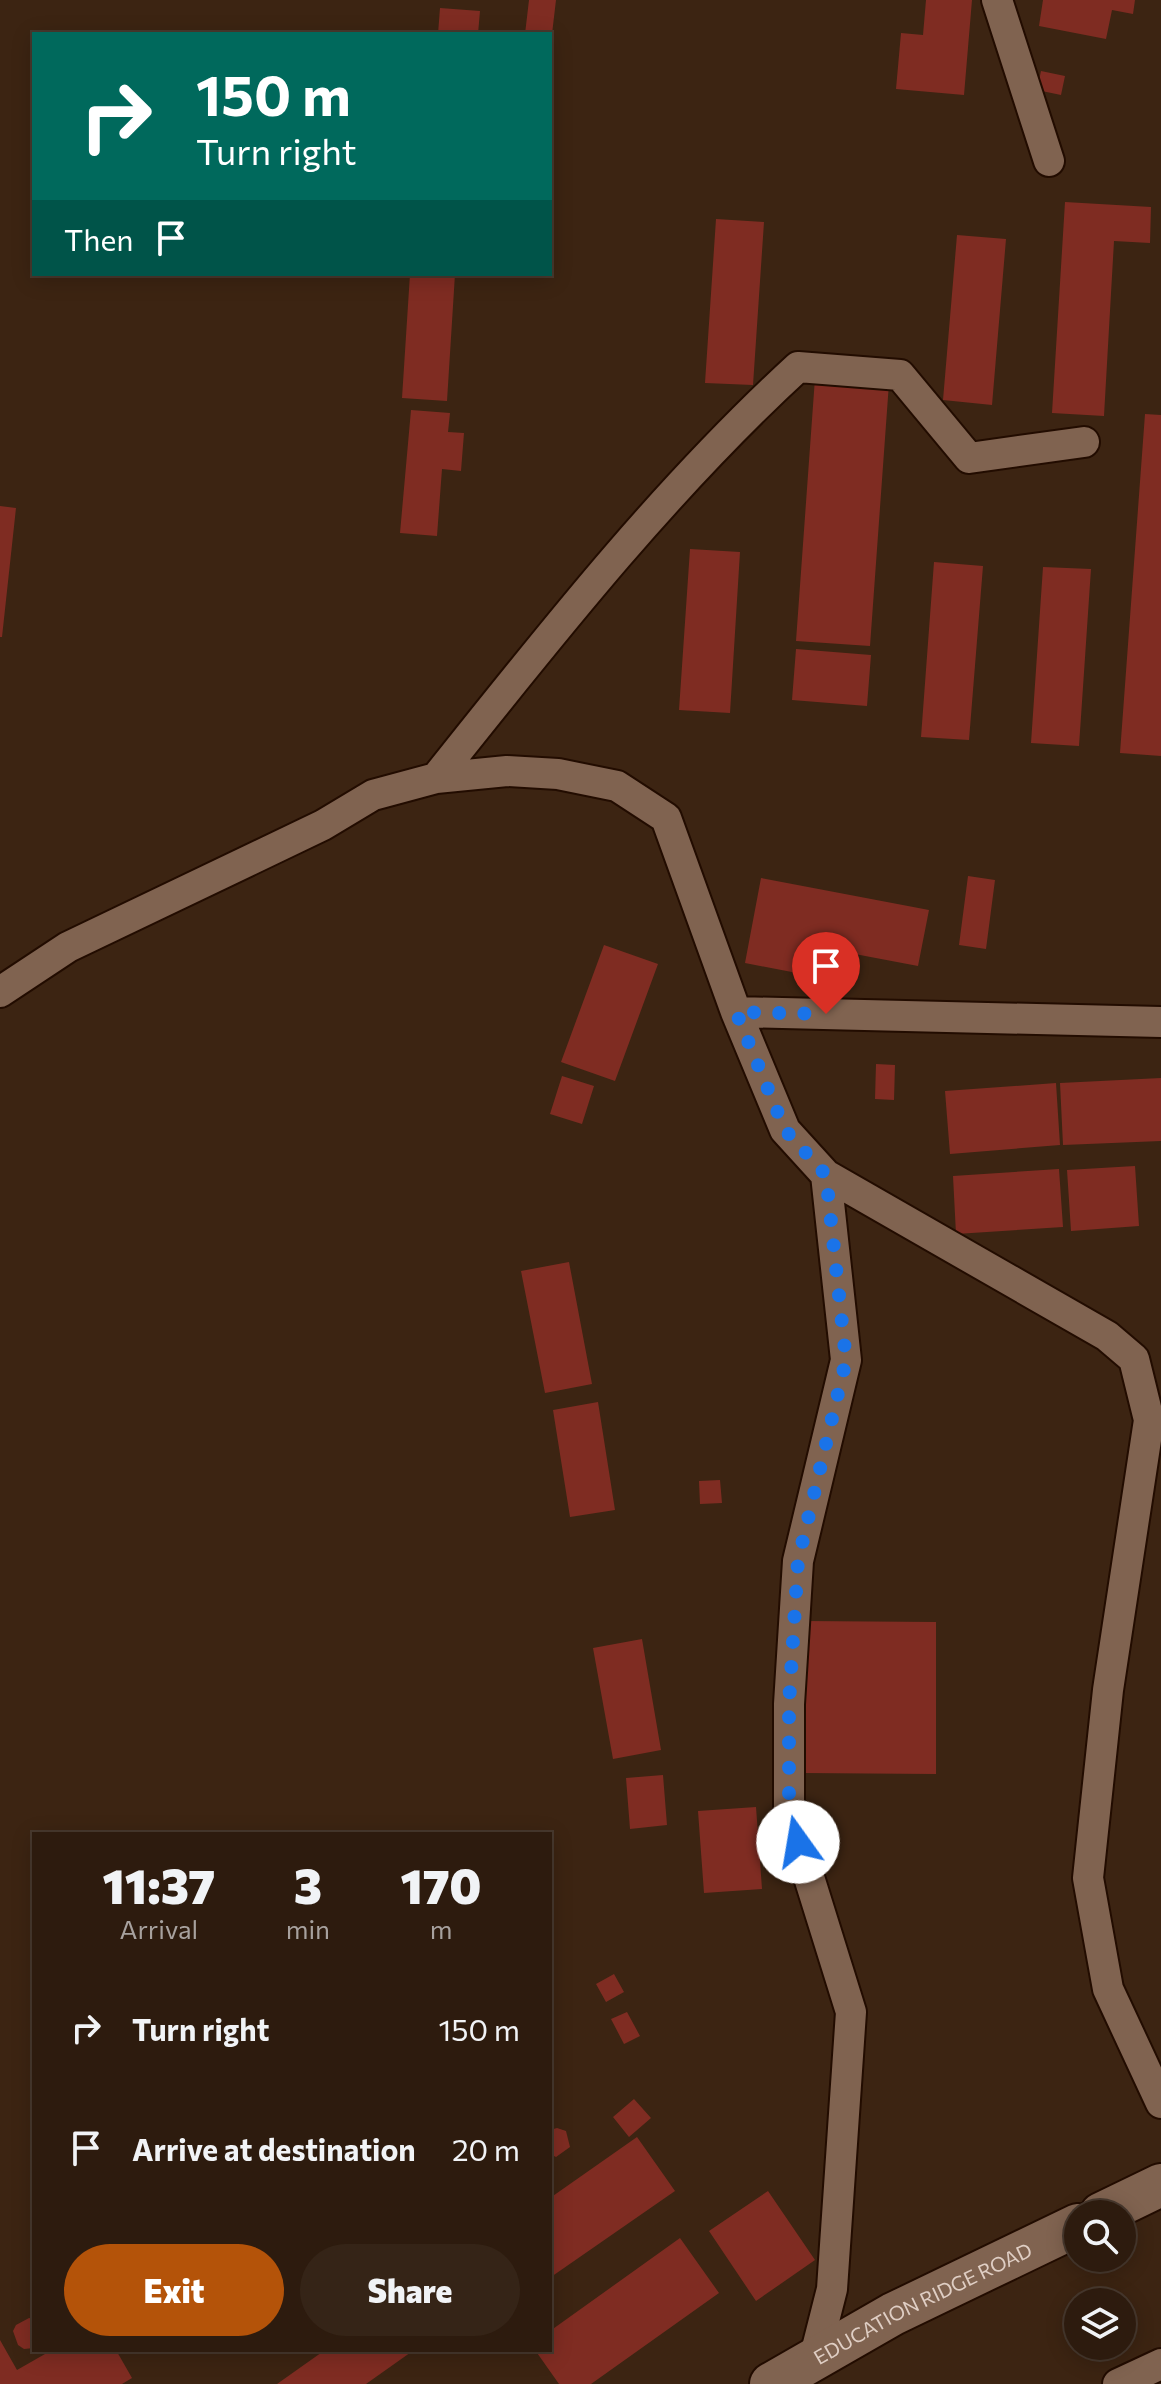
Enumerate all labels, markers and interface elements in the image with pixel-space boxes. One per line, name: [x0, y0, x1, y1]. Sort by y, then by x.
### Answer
text: 150 m: [196, 59, 351, 128]
icon: right: [64, 64, 168, 168]
text: Turn right: [196, 128, 357, 172]
icon: arrive: [149, 216, 193, 260]
text: Then: [64, 220, 133, 257]
pin: [792, 932, 860, 1014]
icon: arrive: [804, 944, 848, 988]
position arrow: [756, 1800, 840, 1884]
text: 11:37: [102, 1855, 215, 1914]
text: 3: [294, 1855, 322, 1914]
text: 170: [400, 1855, 482, 1914]
text: Arrival: [120, 1913, 198, 1944]
text: min: [286, 1913, 330, 1944]
text: m: [430, 1913, 452, 1944]
icon: right: [64, 2006, 108, 2050]
text: Turn right: [132, 2010, 269, 2047]
text: 150 m: [438, 2010, 520, 2047]
icon: arrive: [64, 2126, 108, 2170]
text: Arrive at destination: [132, 2130, 416, 2167]
text: 20 m: [452, 2130, 520, 2167]
map controls: [1064, 2200, 1136, 2360]
button: search: [1064, 2200, 1136, 2272]
street label: EDUCATION RIDGE ROAD: [809, 2237, 1036, 2369]
button: Exit: [64, 2244, 284, 2336]
button: Share: [300, 2244, 520, 2336]
button: layers: [1064, 2288, 1136, 2360]

